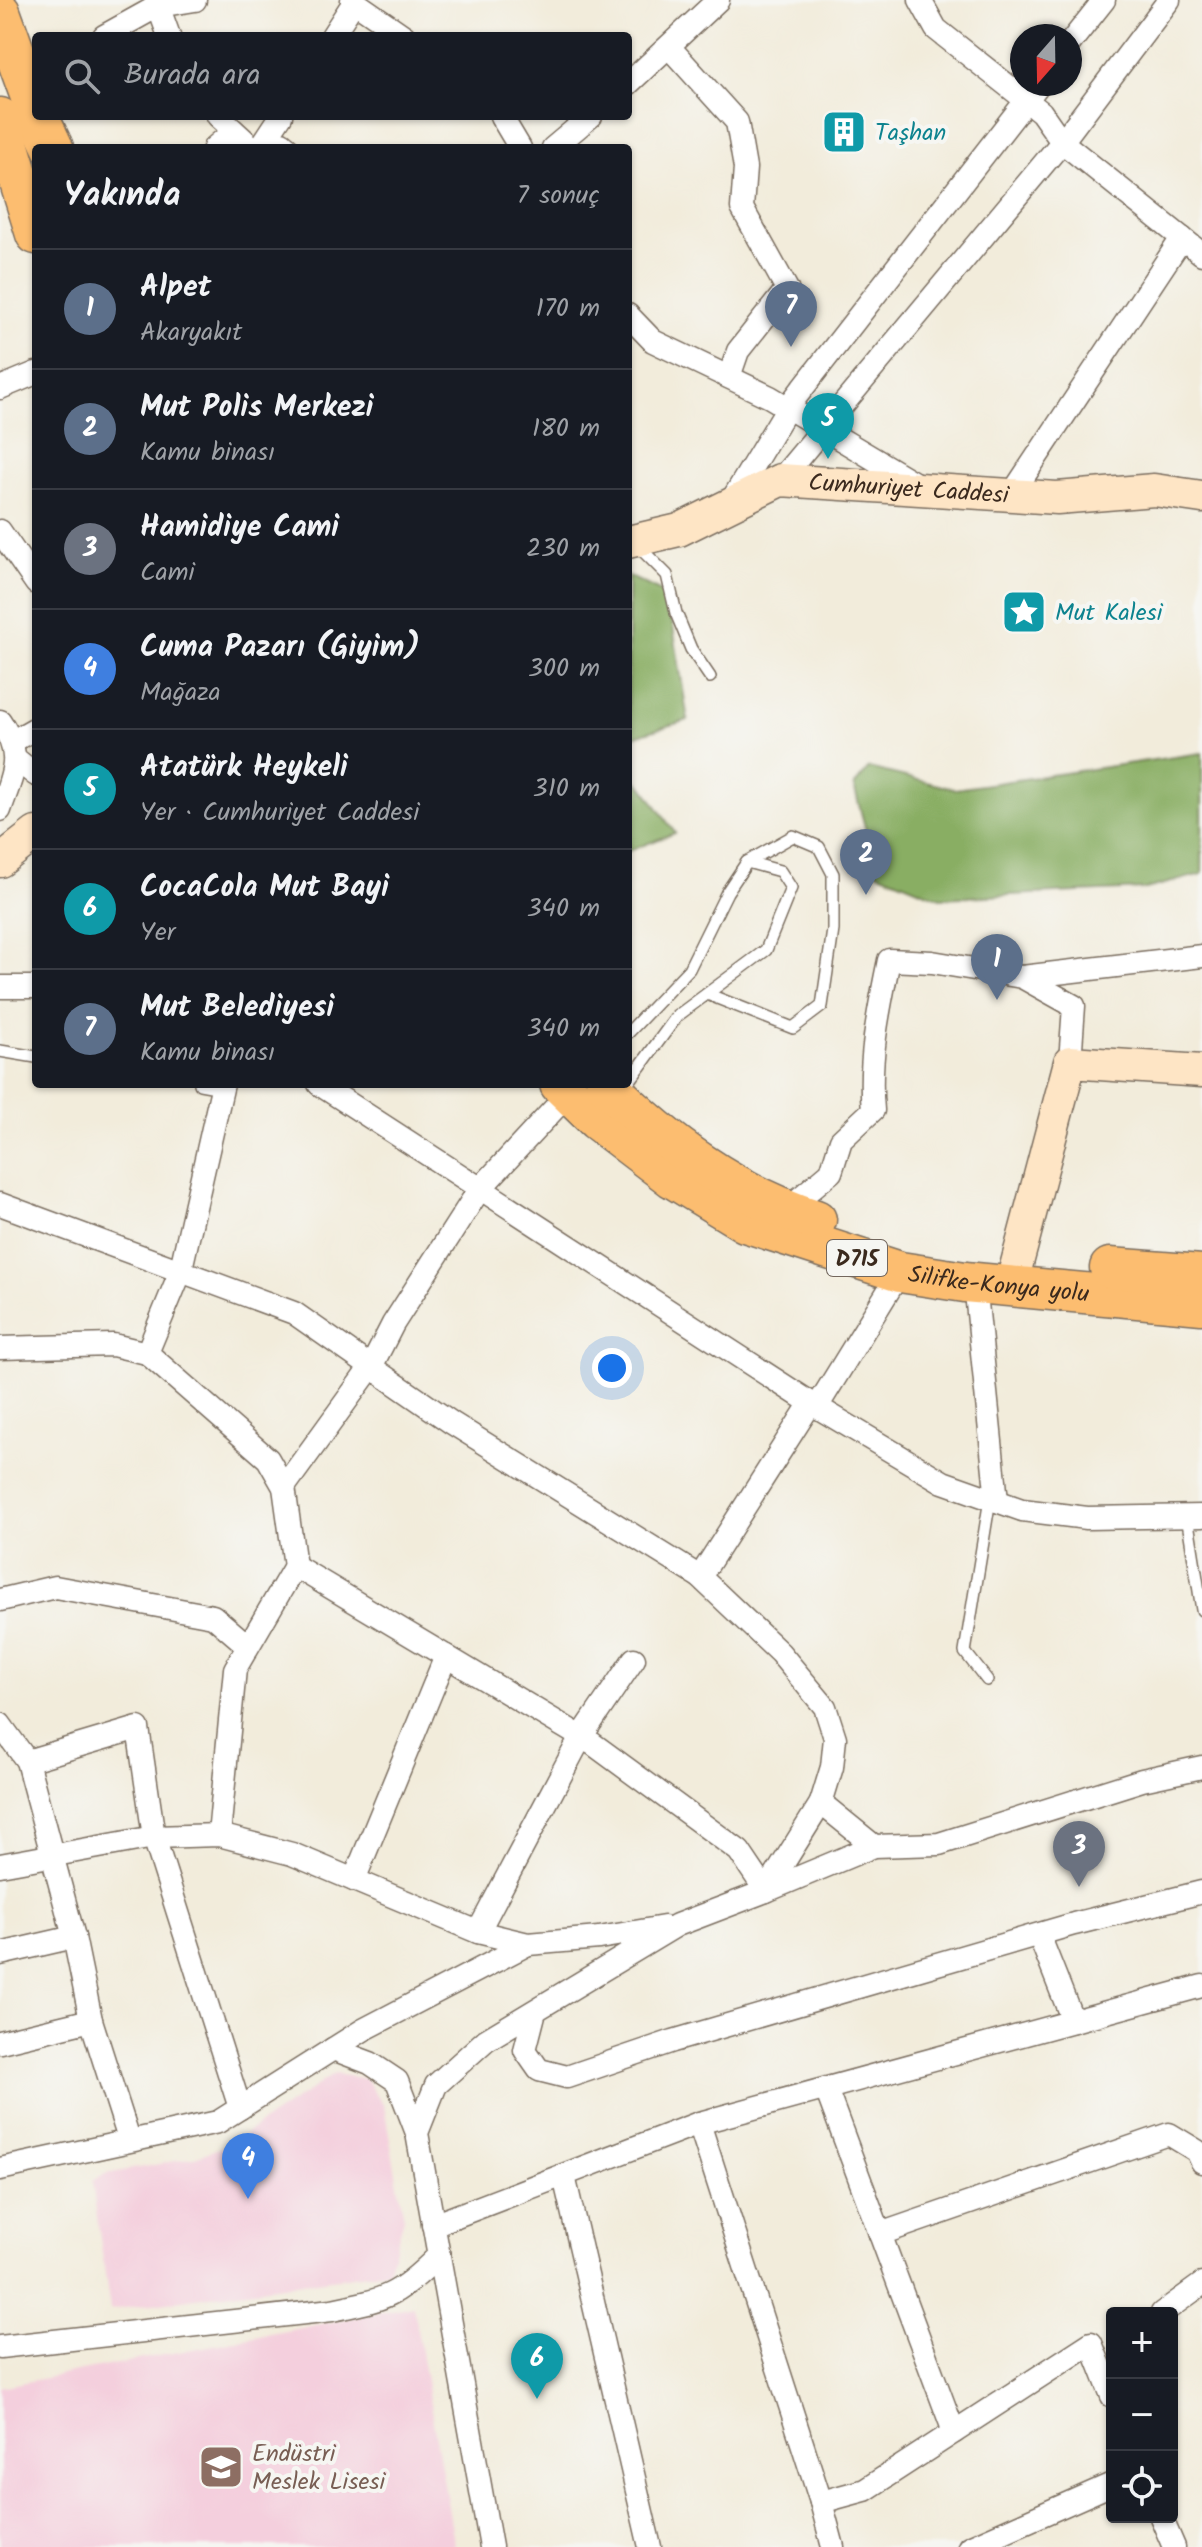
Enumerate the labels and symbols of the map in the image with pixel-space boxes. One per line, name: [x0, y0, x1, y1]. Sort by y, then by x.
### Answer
north arrow: [1010, 24, 1082, 96]
building icon: Taşhan: [820, 108, 868, 156]
place label: Taşhan: [875, 114, 946, 153]
pin: 7: [765, 281, 817, 347]
pin: 5: [802, 393, 854, 459]
street label: Cumhuriyet Caddesi: [807, 464, 1011, 516]
place icon: Mut Kalesi: [1000, 588, 1048, 636]
place label: Mut Kalesi: [1055, 594, 1164, 633]
pin: 2: [840, 829, 892, 895]
pin: 1: [971, 934, 1023, 1000]
road number: D715: [827, 1240, 887, 1276]
street label: Silifke-Konya yolu: [905, 1256, 1091, 1314]
your location: [592, 1348, 632, 1388]
pin: 3: [1053, 1821, 1105, 1887]
pin: 4: [222, 2133, 274, 2199]
pin: 6: [511, 2333, 563, 2399]
place label: Endüstri Meslek Lisesi: [252, 2435, 387, 2502]
school or university icon: Endüstri Meslek Lisesi: [197, 2443, 245, 2491]

